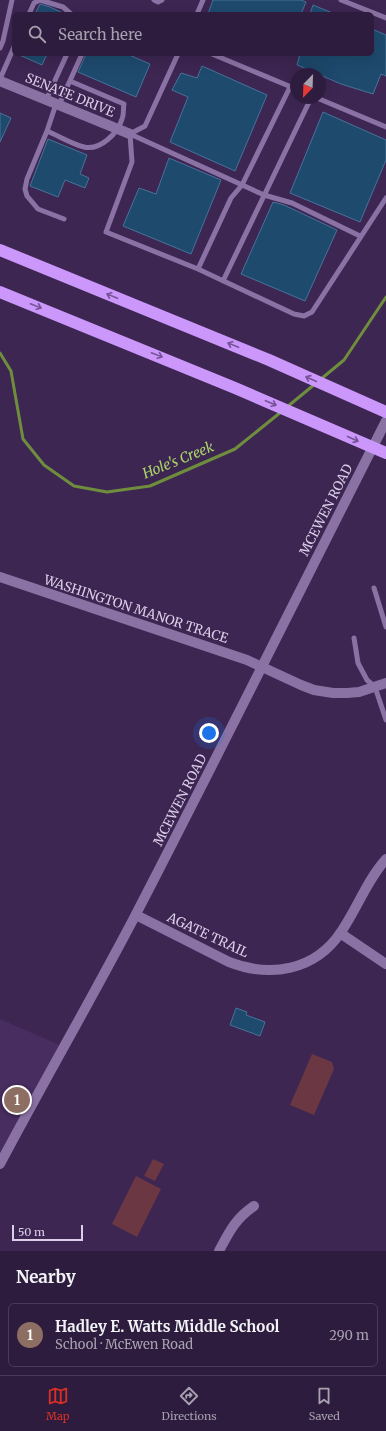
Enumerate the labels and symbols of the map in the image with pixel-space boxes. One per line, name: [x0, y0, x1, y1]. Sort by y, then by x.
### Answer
north arrow: [290, 68, 326, 104]
street label: SENATE DRIVE: [23, 69, 118, 121]
one-way arrow: [107, 292, 119, 299]
one-way arrow: [30, 303, 42, 311]
one-way arrow: [227, 341, 239, 348]
one-way arrow: [150, 352, 162, 360]
one-way arrow: [305, 374, 317, 382]
one-way arrow: [265, 399, 277, 407]
one-way arrow: [347, 435, 359, 443]
water label: Hole's Creek: [139, 437, 217, 483]
street label: MCEWEN ROAD: [296, 461, 357, 559]
street label: WASHINGTON MANOR TRACE: [41, 571, 231, 647]
your location: [199, 723, 219, 743]
street label: MCEWEN ROAD: [150, 751, 211, 849]
street label: AGATE TRAIL: [164, 908, 251, 961]
pin: 1: [4, 1085, 30, 1115]
scale bar: [12, 1223, 83, 1242]

